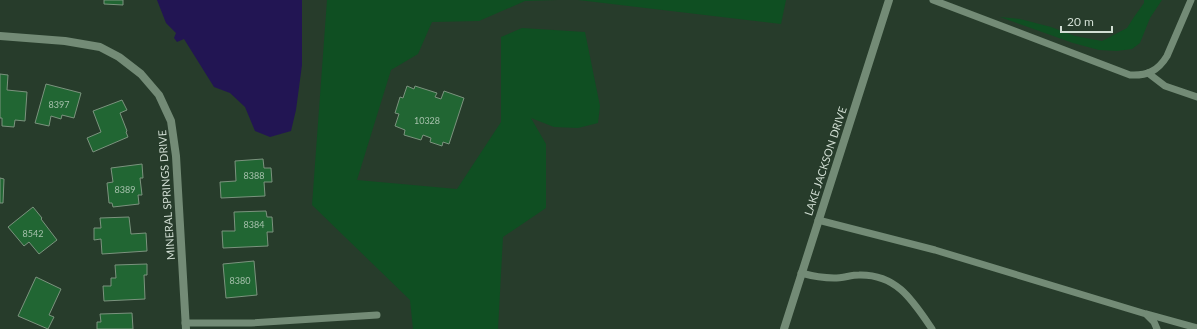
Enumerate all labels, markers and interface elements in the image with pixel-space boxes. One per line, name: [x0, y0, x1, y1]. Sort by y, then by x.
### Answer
scale bar: [1061, 8, 1112, 34]
text: 20 m: [1067, 14, 1094, 29]
house number: 8397: [49, 99, 69, 110]
street label: LAKE JACKSON DRIVE: [801, 105, 849, 217]
house number: 10328: [414, 115, 440, 126]
street label: MINERAL SPRINGS DRIVE: [155, 129, 177, 261]
house number: 8388: [244, 170, 264, 181]
house number: 8389: [115, 184, 135, 195]
house number: 8384: [244, 219, 264, 230]
house number: 8542: [23, 228, 43, 239]
house number: 8380: [230, 275, 250, 286]

